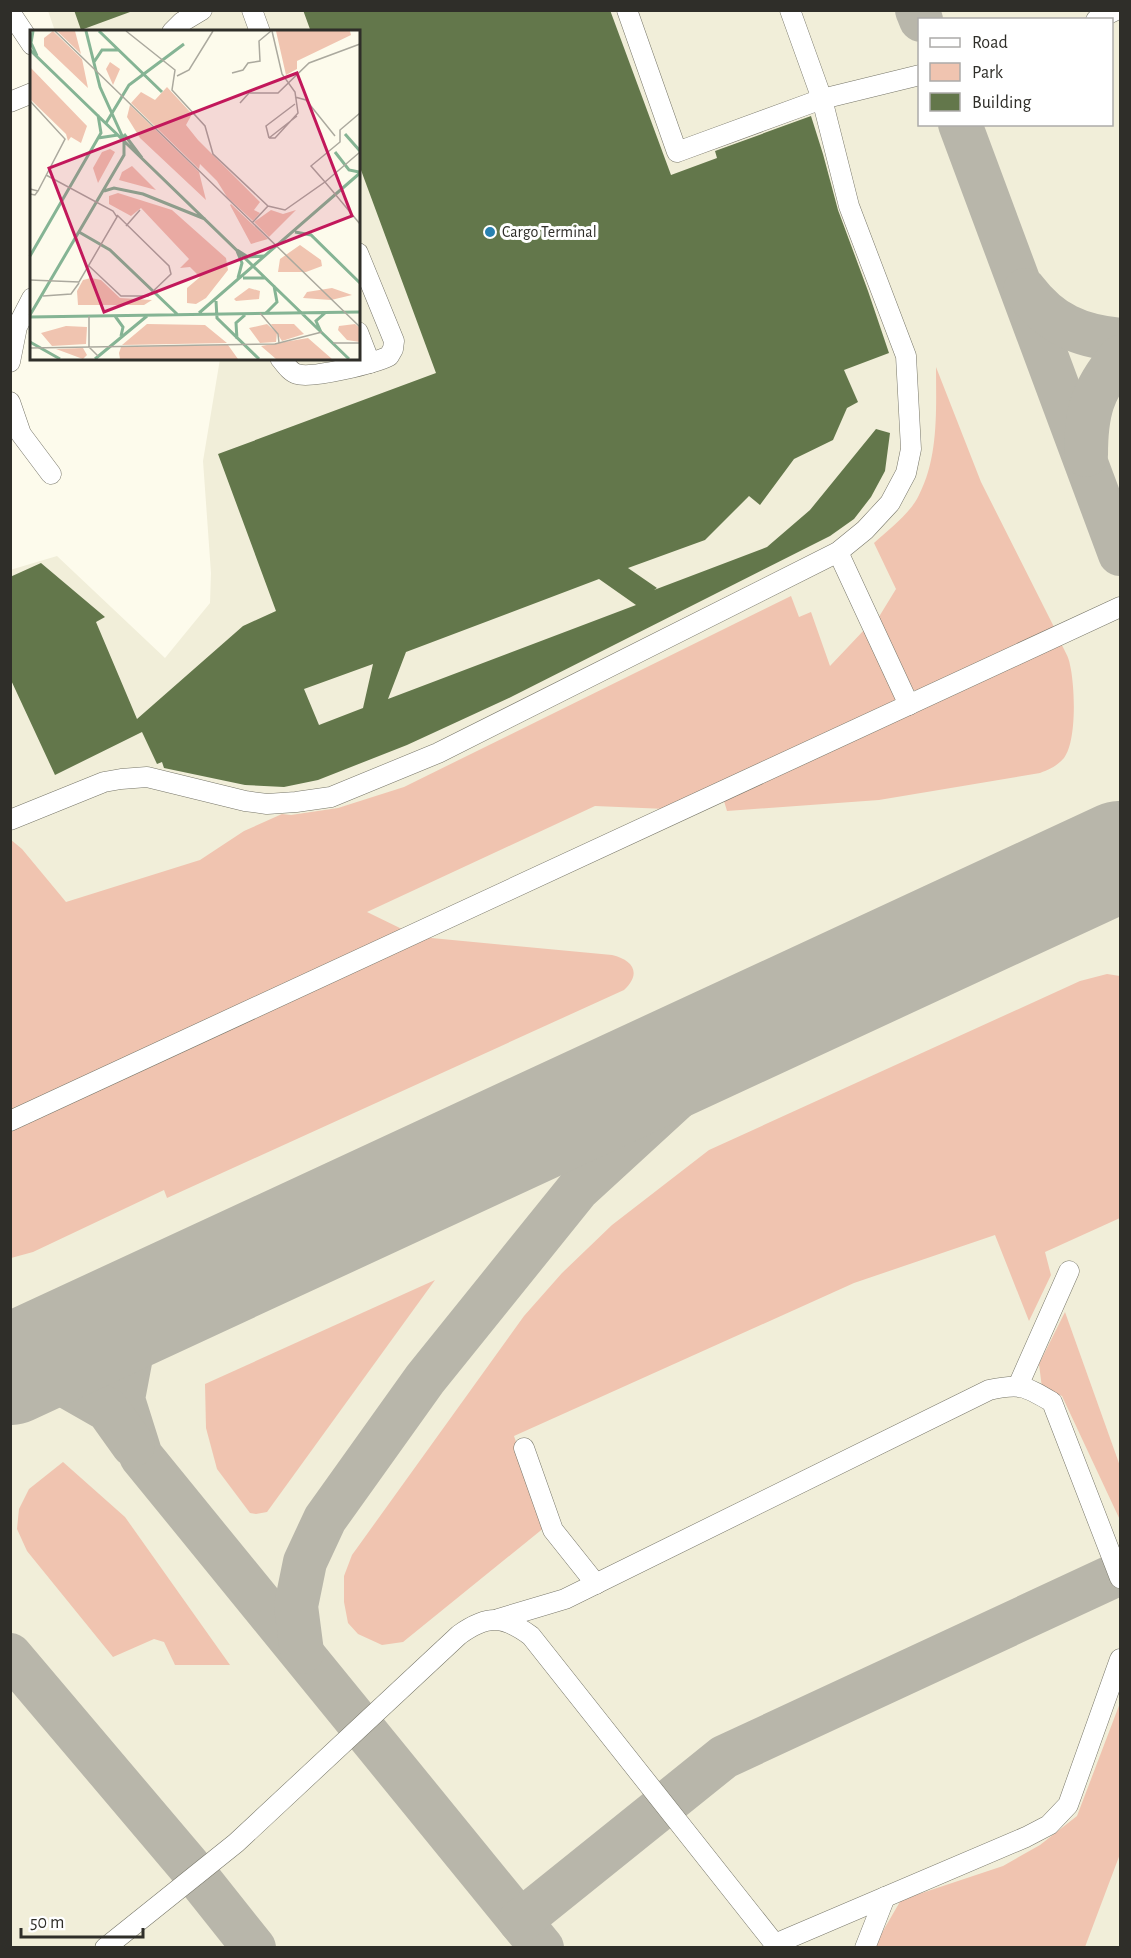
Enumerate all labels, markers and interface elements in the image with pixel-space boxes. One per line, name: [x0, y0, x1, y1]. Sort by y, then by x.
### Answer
legend: [918, 18, 1113, 126]
inset map: [30, 30, 360, 360]
text: Road: [972, 34, 1008, 52]
text: Park: [972, 64, 1004, 82]
text: Building: [972, 94, 1032, 112]
place label: Cargo Terminal: [502, 224, 597, 240]
marker: Cargo Terminal: [483, 225, 497, 239]
scale bar: [21, 1901, 142, 1939]
text: 50 m: [30, 1914, 64, 1932]

